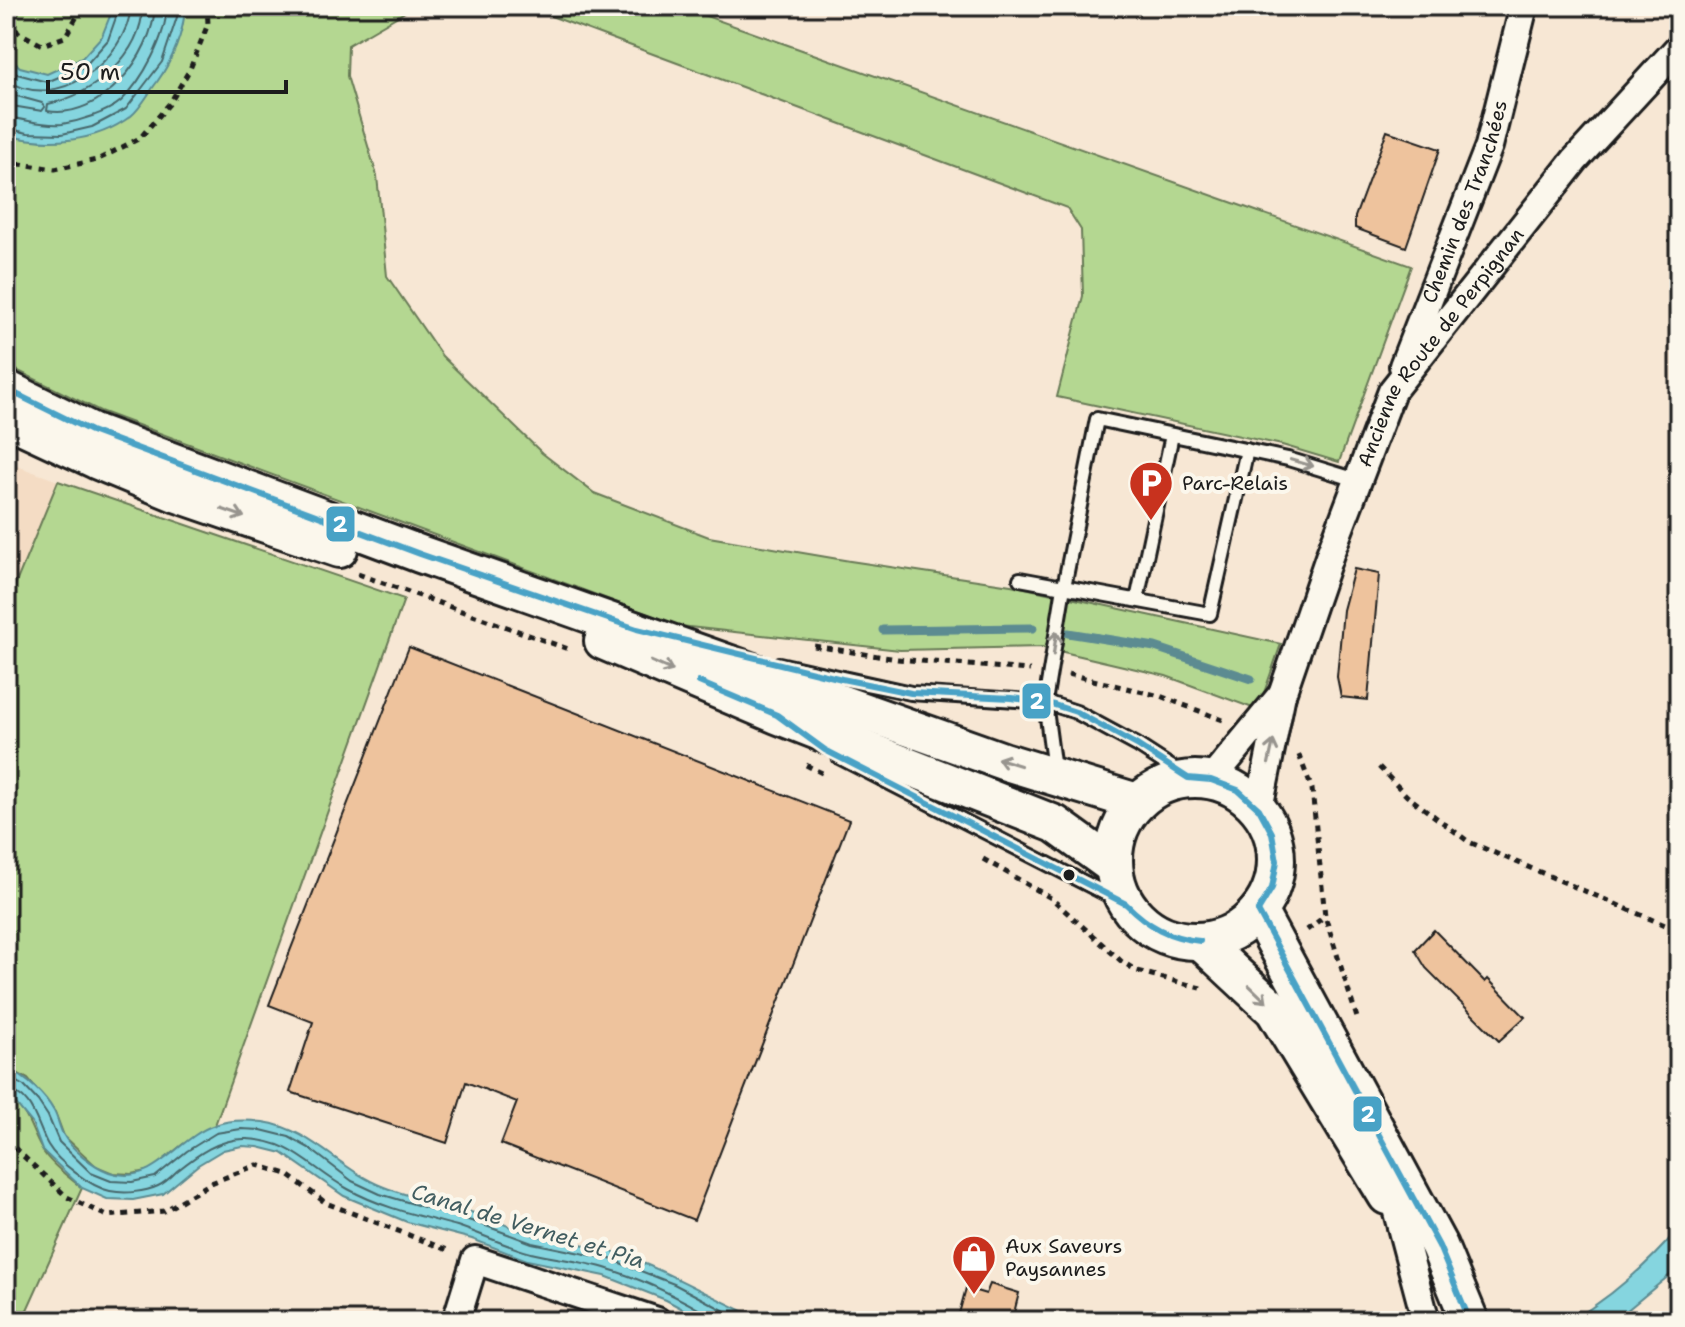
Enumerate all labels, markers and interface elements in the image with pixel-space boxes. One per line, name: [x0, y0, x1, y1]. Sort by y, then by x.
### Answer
scale bar: [48, 44, 286, 94]
text: 50 m: [60, 56, 120, 88]
street label: Chemin des Tranchées: [1416, 97, 1513, 307]
street label: Ancienne Route de Perpignan: [1351, 222, 1529, 471]
one-way arrow: [1289, 456, 1315, 471]
parking icon: Parc-Relais: [1127, 459, 1175, 522]
place label: Parc-Relais: [1182, 470, 1288, 496]
line badge: 2: [325, 505, 356, 543]
one-way arrow: [220, 506, 245, 521]
text: 2: [332, 510, 348, 539]
one-way arrow: [1048, 631, 1063, 657]
one-way arrow: [649, 660, 674, 675]
line badge: 2: [1021, 682, 1052, 720]
text: 2: [1029, 687, 1045, 716]
one-way arrow: [1264, 740, 1279, 765]
one-way arrow: [996, 754, 1021, 769]
unlabelled marker: [1061, 867, 1077, 883]
one-way arrow: [1248, 984, 1268, 1003]
line badge: 2: [1352, 1095, 1383, 1133]
text: 2: [1360, 1100, 1376, 1129]
water label: Canal de Vernet et Pia: [408, 1177, 648, 1275]
shop icon: Aux Saveurs Paysannes: [950, 1233, 998, 1296]
place label: Aux Saveurs Paysannes: [1005, 1233, 1122, 1282]

